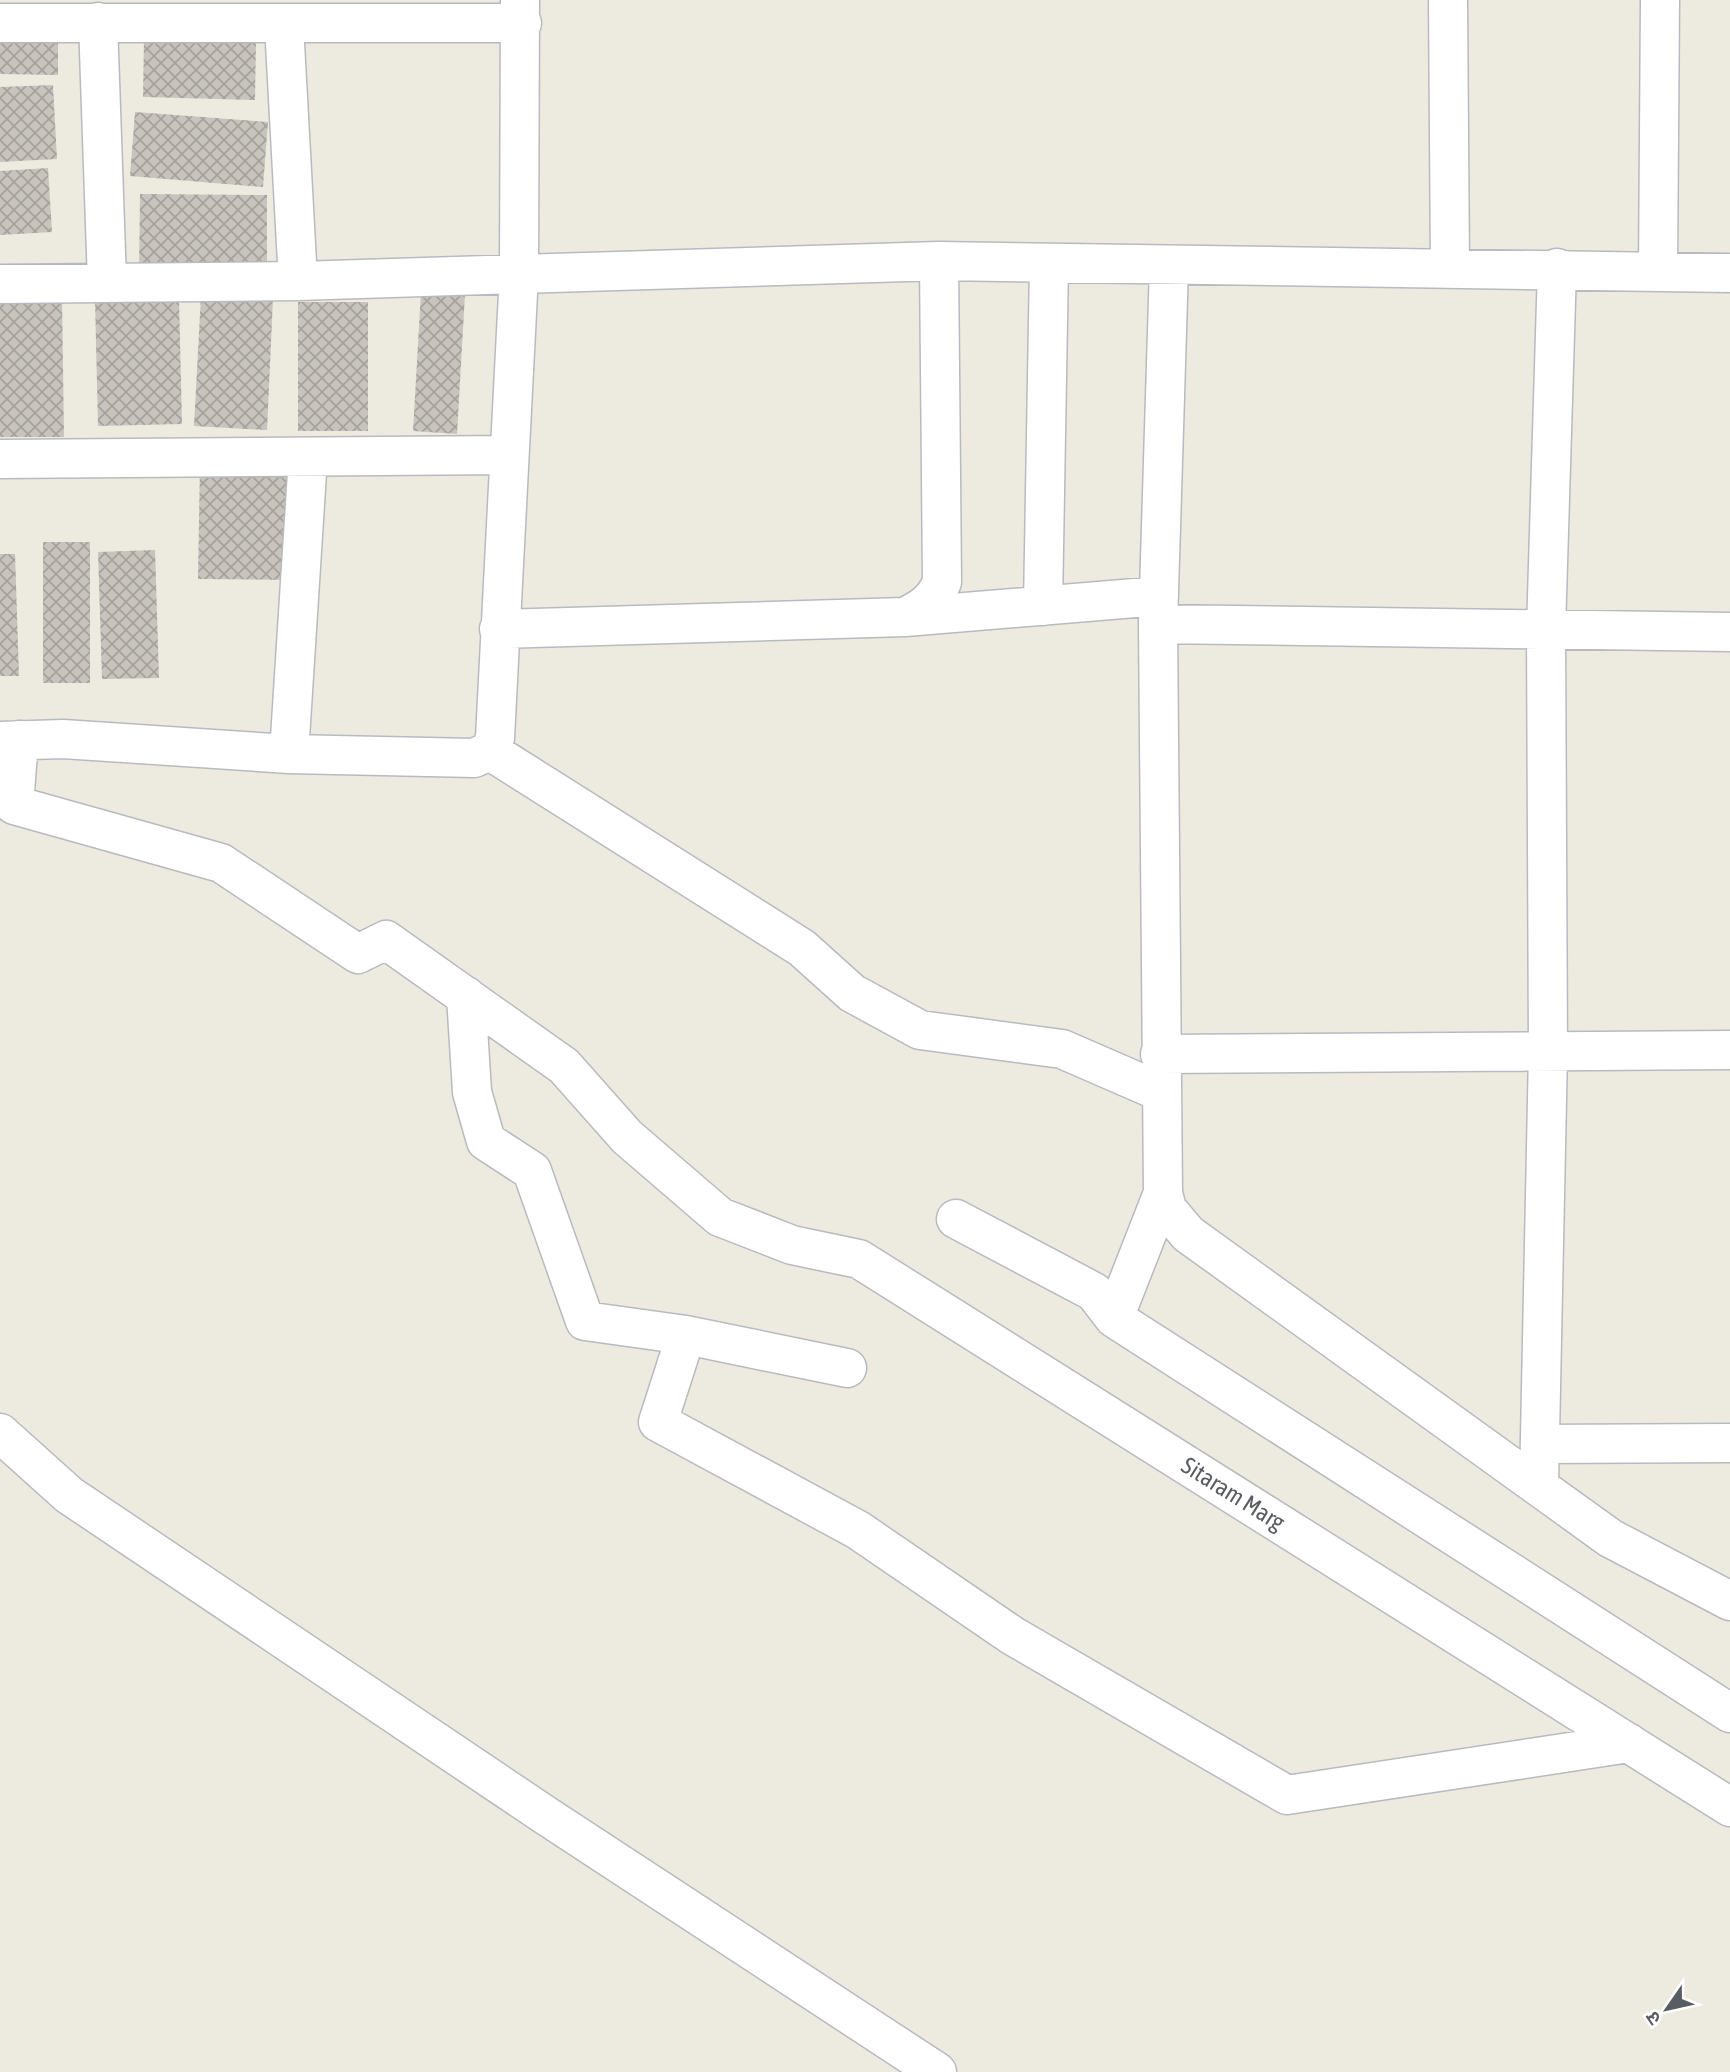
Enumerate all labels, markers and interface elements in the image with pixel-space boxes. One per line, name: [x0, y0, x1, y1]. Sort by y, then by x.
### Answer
street label: Sitaram Marg: [1177, 1451, 1290, 1536]
north arrow: [1632, 1974, 1702, 2044]
text: उ: [1640, 2007, 1665, 2029]

